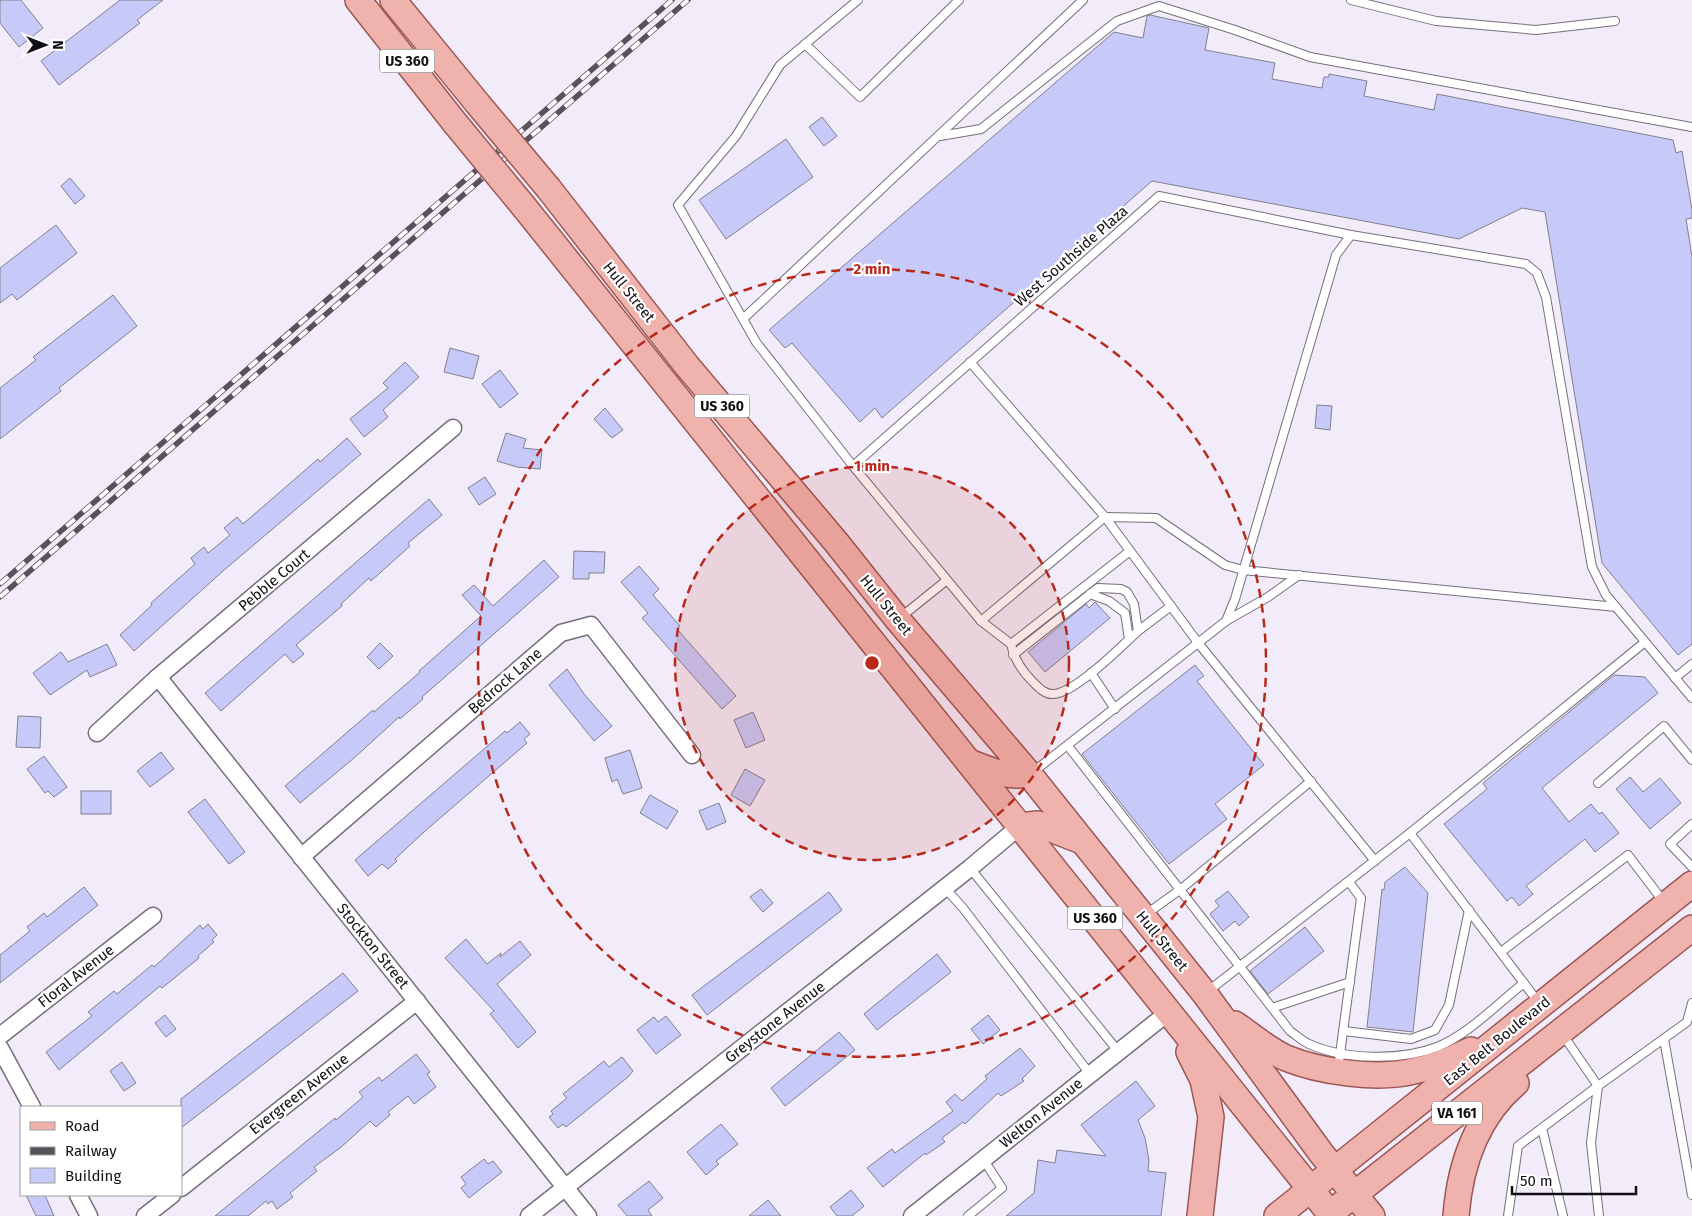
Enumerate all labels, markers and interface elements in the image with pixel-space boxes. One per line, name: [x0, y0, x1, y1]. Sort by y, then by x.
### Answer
north arrow: [20, 20, 70, 70]
text: N: [49, 40, 66, 50]
road number: US 360: [380, 49, 434, 72]
street label: West Southside Plaza: [1011, 202, 1131, 310]
street label: Hull Street: [599, 258, 659, 326]
text: 2 min: [854, 260, 890, 278]
road number: US 360: [694, 394, 750, 418]
text: 1 min: [854, 457, 890, 475]
street label: Pebble Court: [235, 545, 314, 615]
street label: Hull Street: [856, 571, 916, 639]
street label: Bedrock Lane: [465, 644, 545, 718]
centre of rings: [863, 654, 881, 672]
street label: Stockton Street: [333, 900, 413, 993]
road number: US 360: [1068, 906, 1122, 930]
street label: Hull Street: [1132, 907, 1192, 975]
street label: Floral Avenue: [34, 941, 118, 1011]
street label: Greystone Avenue: [721, 977, 829, 1067]
street label: East Belt Boulevard: [1440, 992, 1554, 1090]
street label: Evergreen Avenue: [246, 1050, 352, 1138]
street label: Welton Avenue: [996, 1074, 1086, 1152]
road number: VA 161: [1432, 1102, 1482, 1124]
legend: [20, 1106, 182, 1196]
text: Road: [65, 1117, 100, 1135]
text: Railway: [65, 1142, 117, 1160]
scale bar: [1512, 1164, 1636, 1196]
text: Building: [65, 1167, 121, 1185]
text: 50 m: [1520, 1172, 1553, 1190]

